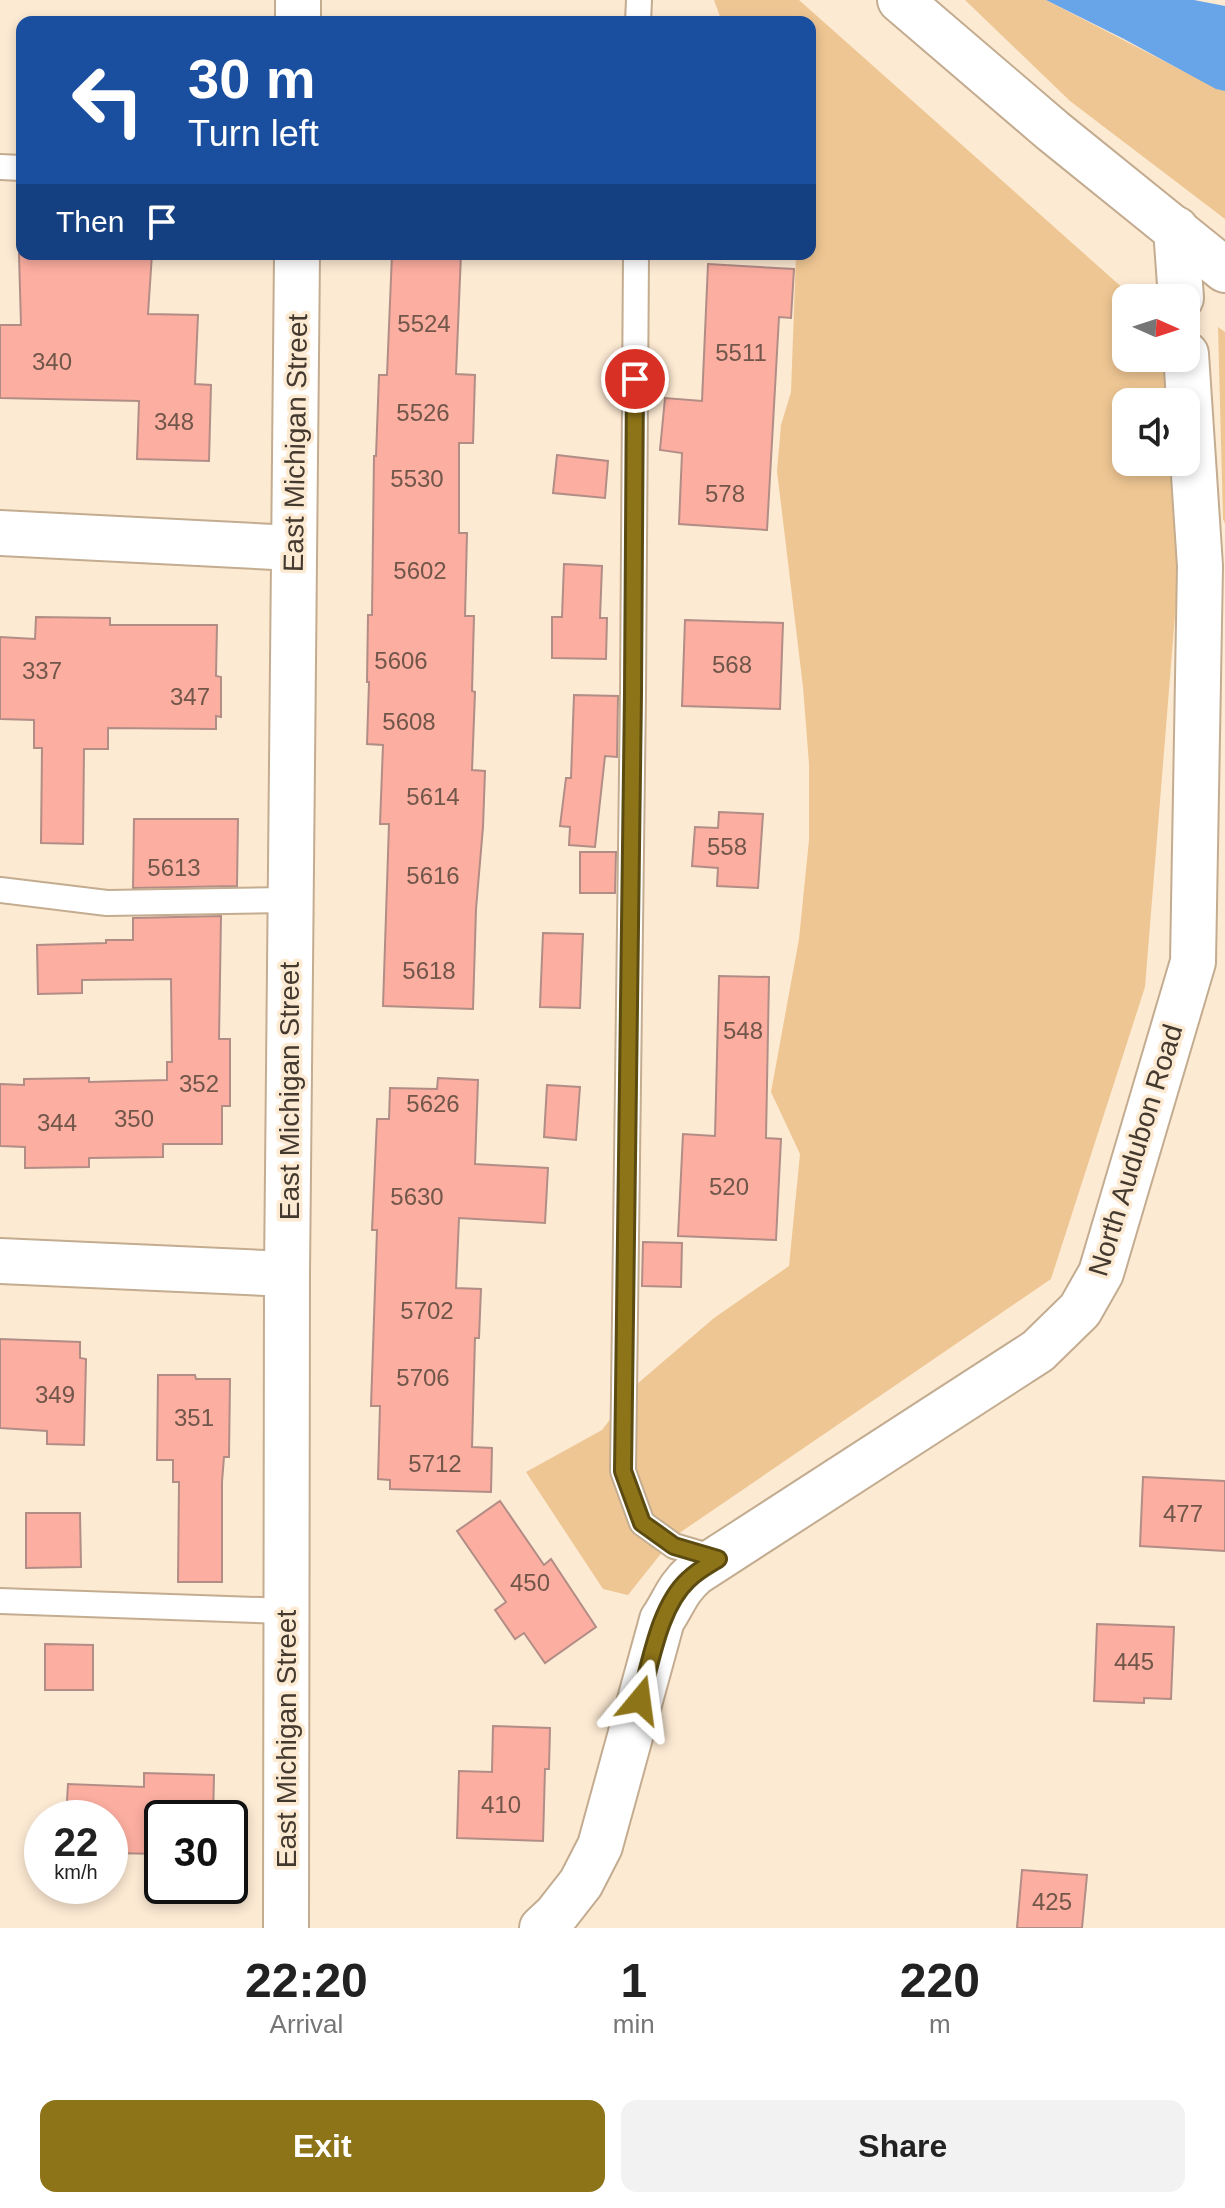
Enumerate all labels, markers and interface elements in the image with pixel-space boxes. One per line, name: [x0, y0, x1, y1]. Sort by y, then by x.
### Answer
text: 30 m: [188, 47, 316, 110]
icon: left: [56, 48, 160, 152]
text: Turn left: [188, 113, 319, 154]
icon: arrive: [140, 200, 184, 244]
text: Then: [56, 205, 124, 238]
north arrow: [1112, 284, 1200, 372]
map controls: [1112, 284, 1200, 476]
house number: 5524: [397, 310, 451, 337]
street label: East Michigan Street: [278, 313, 313, 572]
house number: 5511: [715, 339, 767, 366]
pin: [601, 345, 669, 413]
house number: 340: [32, 348, 72, 375]
icon: arrive: [613, 357, 657, 401]
button: sound: [1112, 388, 1200, 476]
house number: 5526: [396, 399, 450, 426]
house number: 348: [154, 408, 194, 435]
house number: 5530: [390, 465, 444, 492]
house number: 578: [705, 480, 745, 507]
house number: 5602: [393, 557, 447, 584]
house number: 5606: [374, 647, 428, 674]
house number: 568: [712, 651, 752, 678]
house number: 337: [22, 657, 62, 684]
house number: 347: [170, 683, 210, 710]
house number: 5608: [382, 708, 436, 735]
house number: 5614: [406, 783, 460, 810]
house number: 558: [707, 833, 747, 860]
house number: 5613: [147, 854, 201, 881]
house number: 5616: [406, 862, 460, 889]
house number: 5618: [402, 957, 456, 984]
street label: East Michigan Street: [274, 962, 305, 1220]
house number: 548: [723, 1017, 763, 1044]
street label: North Audubon Road: [1082, 1021, 1189, 1280]
house number: 352: [179, 1070, 219, 1097]
house number: 5626: [406, 1090, 460, 1117]
house number: 350: [114, 1105, 154, 1132]
house number: 344: [37, 1109, 77, 1136]
house number: 520: [709, 1173, 749, 1200]
house number: 5630: [390, 1183, 444, 1210]
house number: 5702: [400, 1297, 454, 1324]
house number: 5706: [396, 1364, 450, 1391]
house number: 349: [35, 1381, 75, 1408]
house number: 351: [174, 1404, 214, 1431]
house number: 5712: [408, 1450, 462, 1477]
house number: 477: [1163, 1500, 1203, 1527]
house number: 450: [510, 1569, 550, 1596]
street label: East Michigan Street: [271, 1610, 302, 1868]
house number: 445: [1114, 1648, 1154, 1675]
position arrow: [598, 1658, 682, 1742]
house number: 410: [481, 1791, 521, 1818]
speed limit sign: 30: [144, 1800, 248, 1904]
text: 22: [54, 1820, 98, 1864]
text: km/h: [54, 1861, 98, 1883]
house number: 425: [1032, 1888, 1072, 1915]
text: 22:20: [245, 1954, 368, 2007]
text: 1: [620, 1954, 647, 2007]
text: 220: [900, 1954, 980, 2007]
text: Arrival: [270, 2009, 343, 2039]
text: min: [613, 2009, 655, 2039]
text: m: [929, 2009, 951, 2039]
button: Exit: [40, 2100, 605, 2192]
button: Share: [621, 2100, 1185, 2192]

